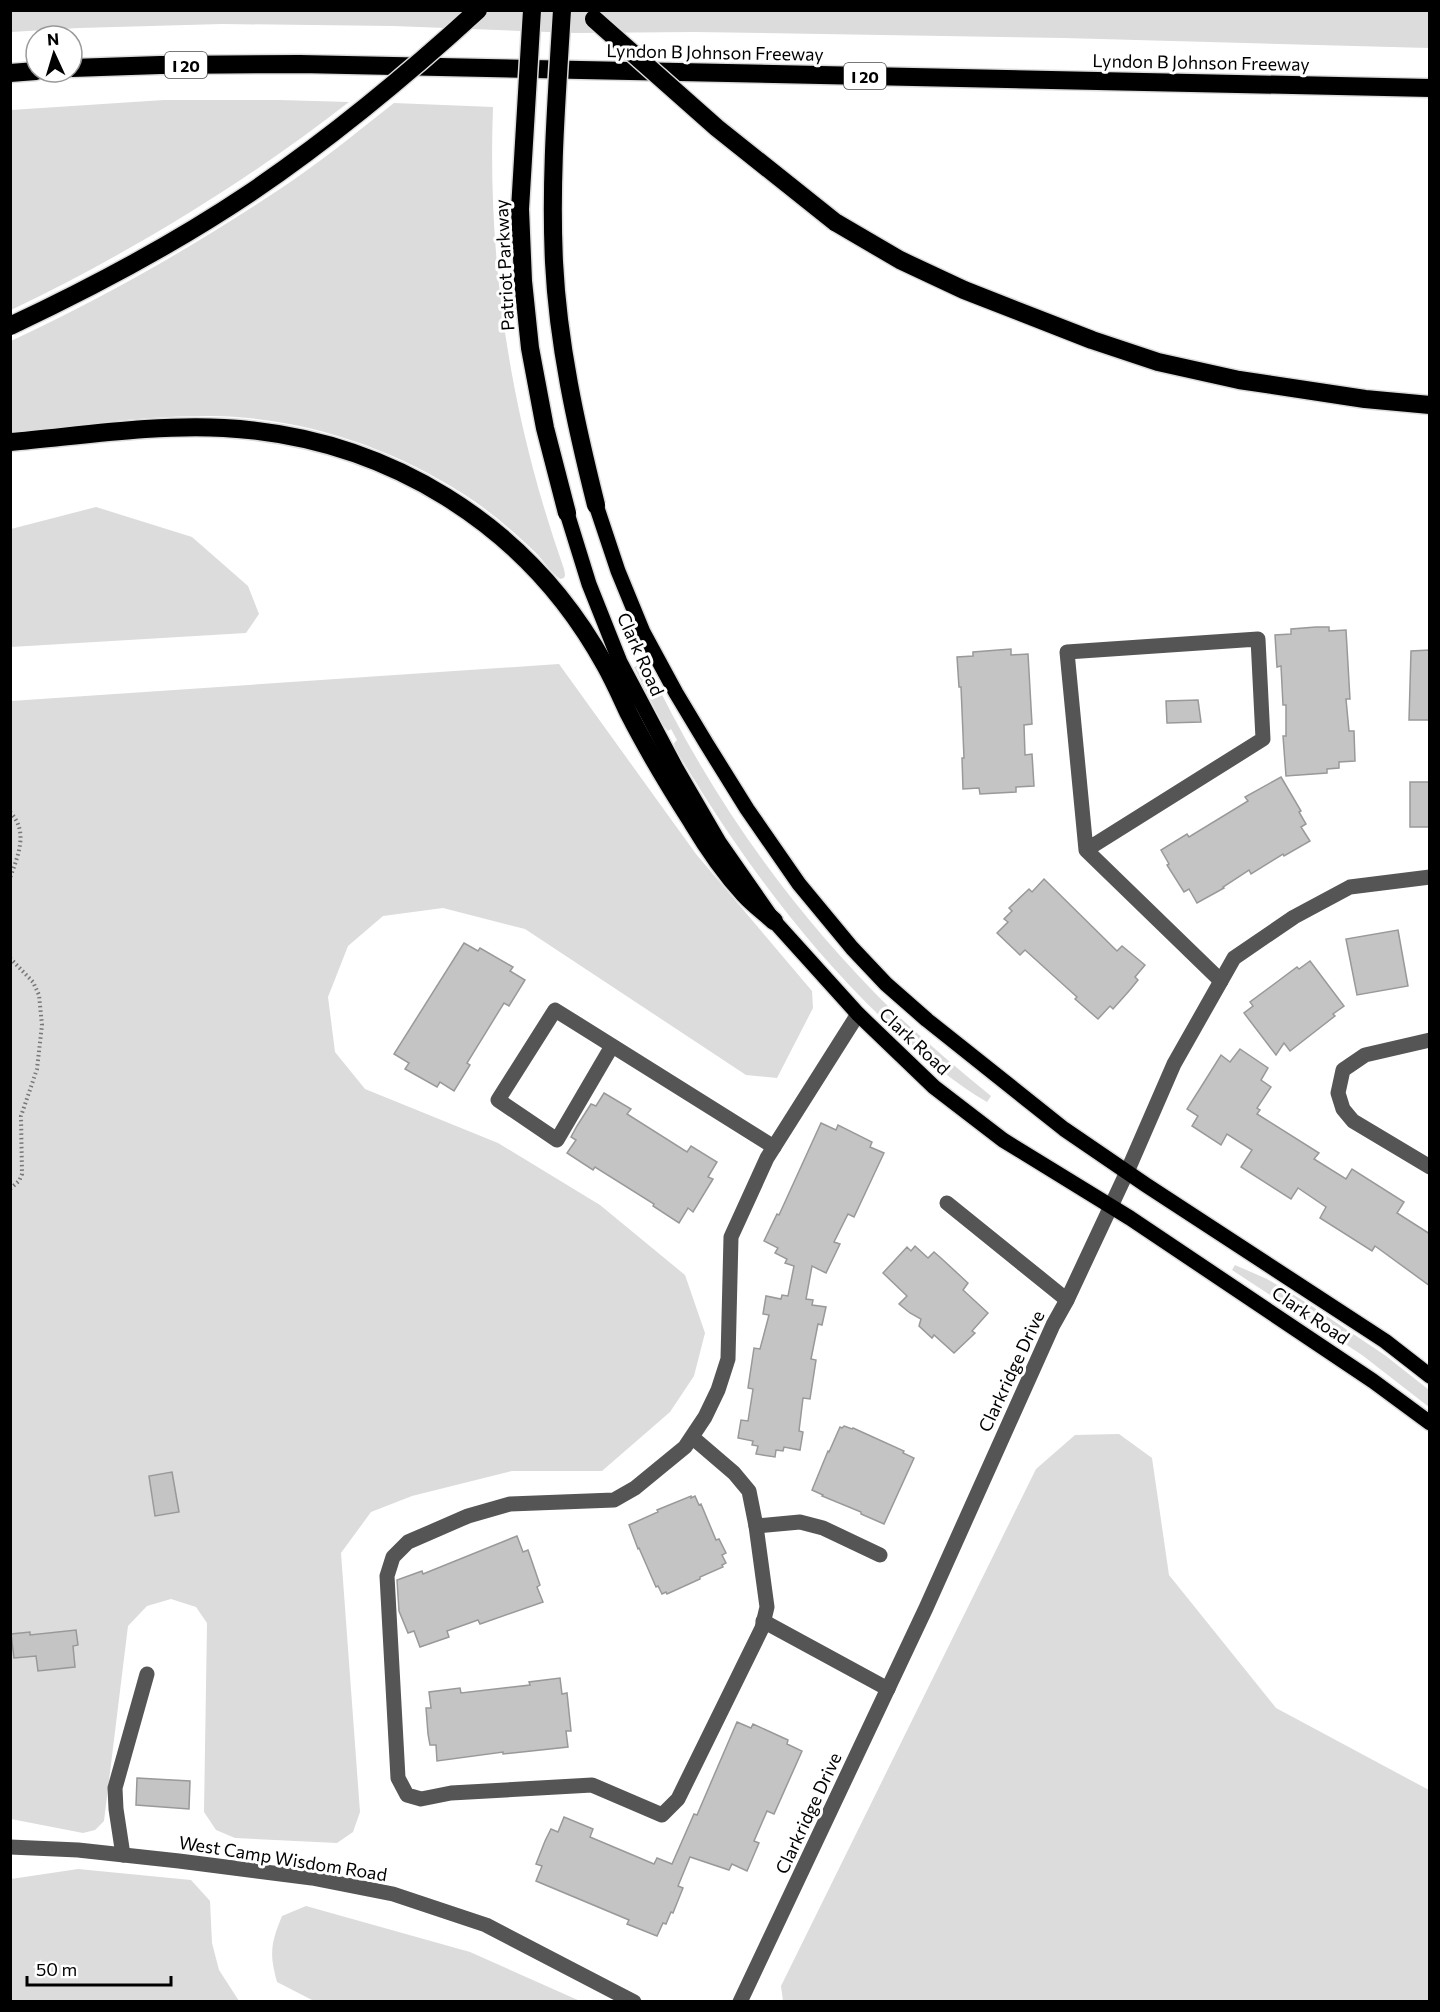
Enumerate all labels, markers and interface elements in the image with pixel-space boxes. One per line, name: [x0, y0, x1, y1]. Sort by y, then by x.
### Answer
north arrow: [24, 24, 84, 84]
text: N: [46, 29, 60, 48]
street label: Lyndon B Johnson Freeway: [606, 39, 824, 65]
street label: Lyndon B Johnson Freeway: [1092, 49, 1310, 75]
road number: I 20: [165, 52, 207, 78]
road number: I 20: [844, 63, 886, 89]
street label: Patriot Parkway: [490, 199, 518, 331]
street label: Clark Road: [613, 609, 669, 699]
street label: Clark Road: [875, 1003, 955, 1079]
street label: Clark Road: [1268, 1281, 1354, 1349]
street label: Clarkridge Drive: [973, 1307, 1049, 1435]
street label: Clarkridge Drive: [770, 1749, 846, 1877]
street label: West Camp Wisdom Road: [177, 1831, 389, 1885]
scale bar: [27, 1949, 171, 1987]
text: 50 m: [36, 1958, 77, 1980]

